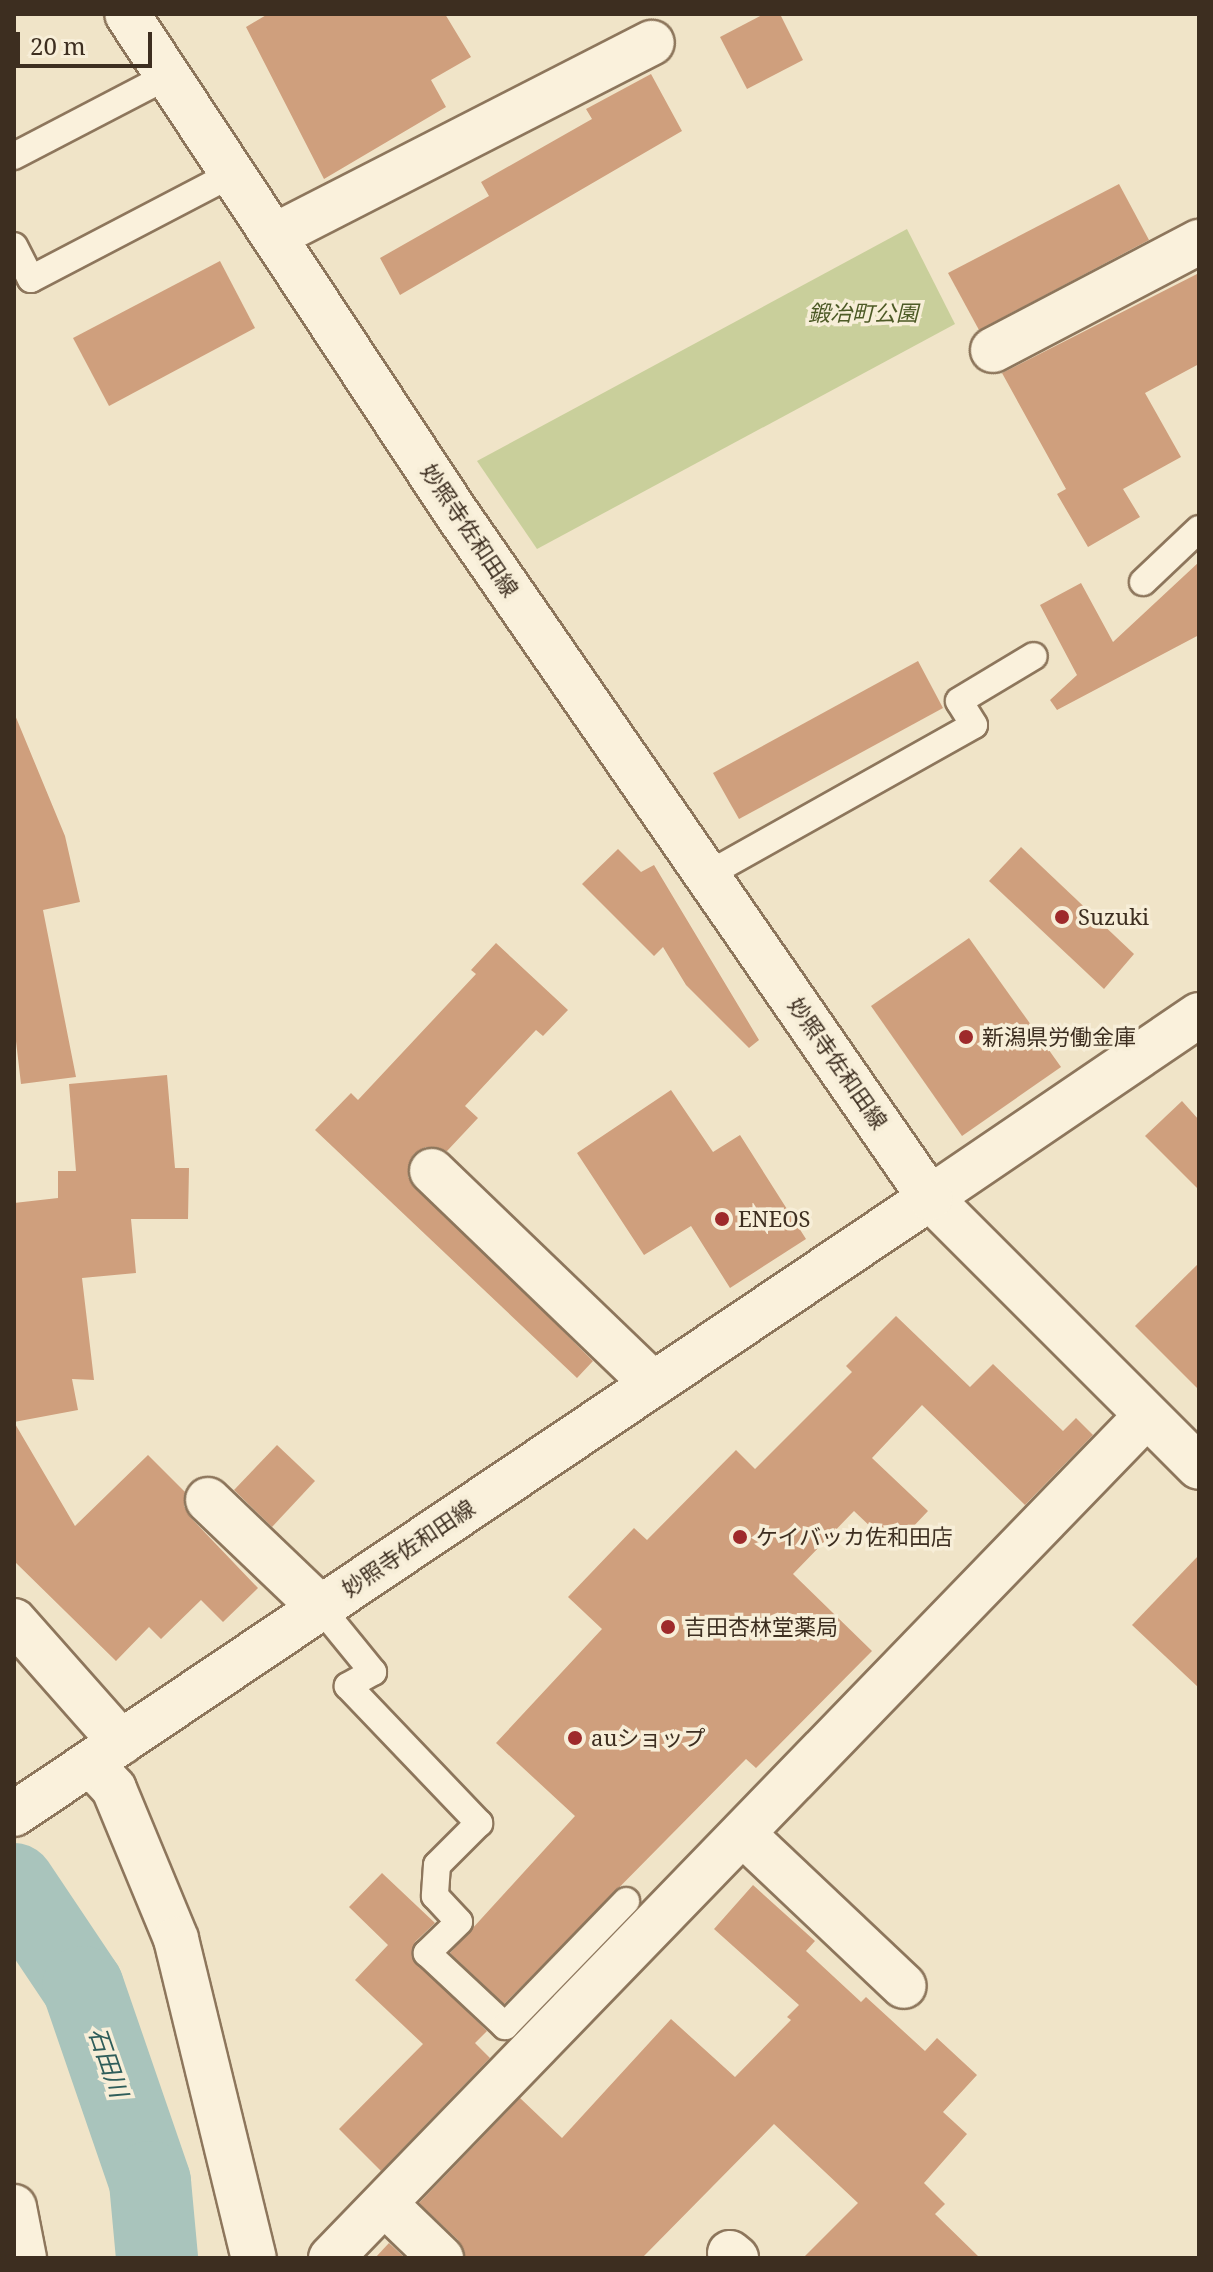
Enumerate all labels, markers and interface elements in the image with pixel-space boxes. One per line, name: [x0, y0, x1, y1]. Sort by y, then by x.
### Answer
scale bar: [20, 16, 156, 66]
text: 20 m: [30, 29, 86, 62]
park label: 鍛冶町公園: [808, 300, 918, 326]
street label: 妙照寺佐和田線: [416, 459, 524, 601]
place label: Suzuki: [1078, 904, 1149, 930]
marker: Suzuki: [1053, 908, 1071, 926]
street label: 妙照寺佐和田線: [783, 992, 893, 1134]
place label: 新潟県労働金庫: [982, 1024, 1136, 1050]
marker: 新潟県労働金庫: [957, 1028, 975, 1046]
place label: ENEOS: [738, 1206, 810, 1232]
marker: ENEOS: [713, 1210, 731, 1228]
street label: 妙照寺佐和田線: [337, 1494, 479, 1602]
place label: ケイバッカ佐和田店: [756, 1524, 954, 1550]
marker: ケイバッカ佐和田店: [731, 1528, 749, 1546]
place label: 吉田杏林堂薬局: [684, 1614, 838, 1640]
marker: 吉田杏林堂薬局: [659, 1618, 677, 1636]
place label: auショップ: [591, 1725, 705, 1751]
marker: auショップ: [566, 1729, 584, 1747]
water label: 石田川: [84, 2023, 134, 2101]

